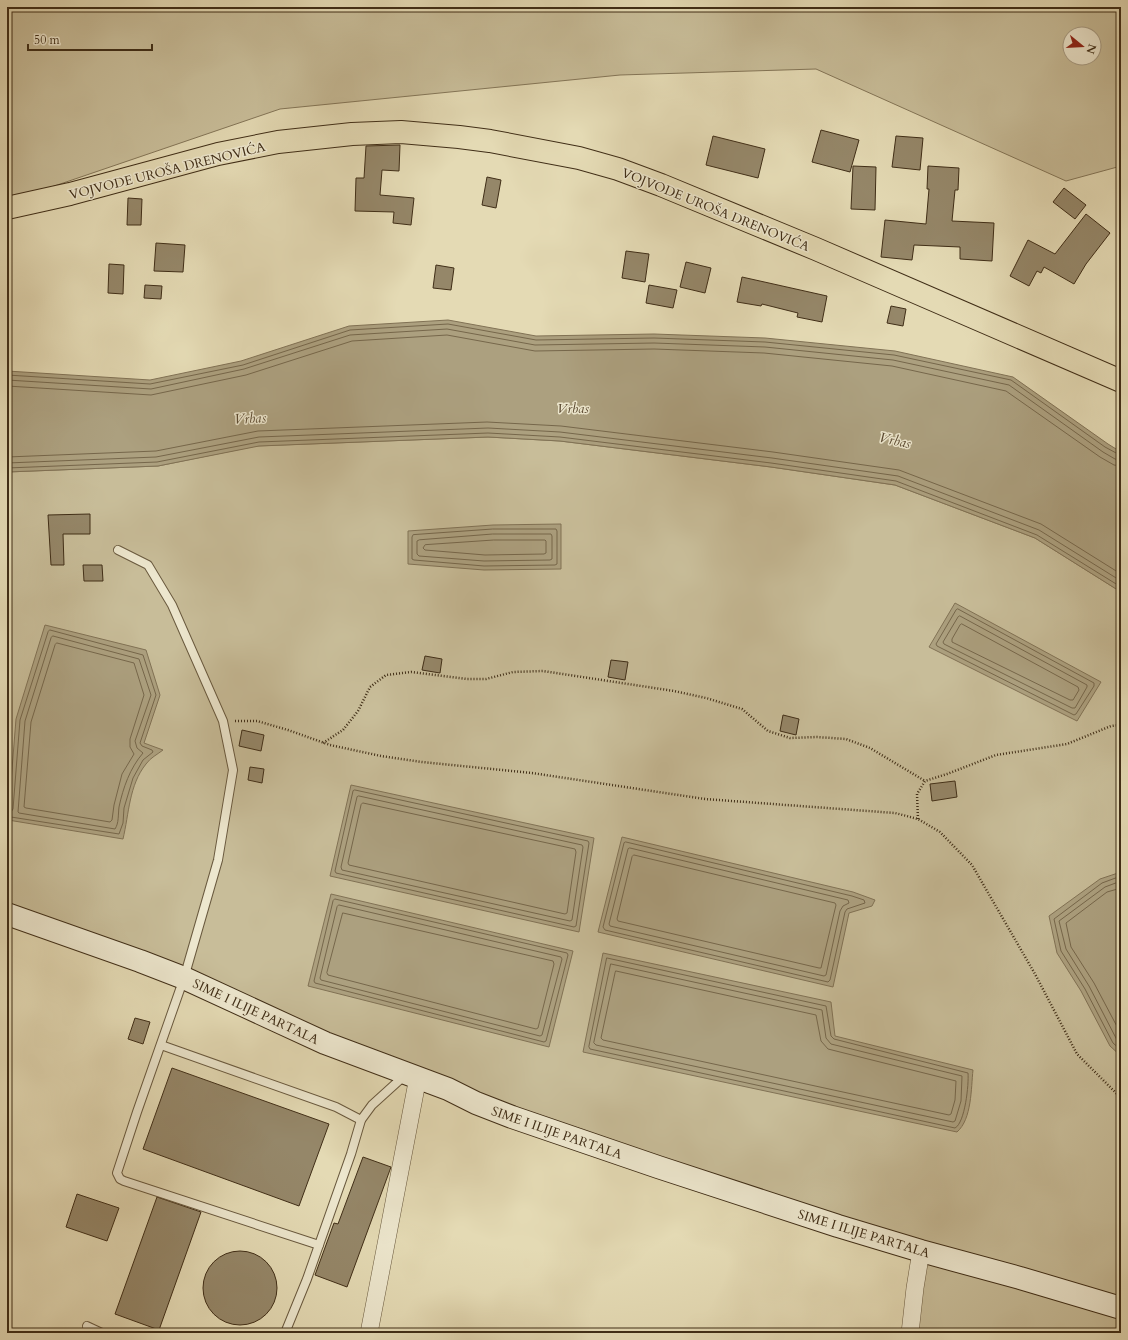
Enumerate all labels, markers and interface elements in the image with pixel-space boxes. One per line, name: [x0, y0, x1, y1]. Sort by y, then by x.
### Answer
scale bar: [28, 26, 152, 52]
north arrow: [1062, 26, 1102, 66]
text: 50 m: [34, 32, 61, 48]
text: N: [1082, 42, 1100, 56]
street label: VOJVODE UROŠA DRENOVIĆA: [67, 138, 268, 204]
street label: VOJVODE UROŠA DRENOVIĆA: [619, 164, 813, 256]
water label: Vrbas: [557, 399, 589, 418]
water label: Vrbas: [233, 408, 267, 429]
water label: Vrbas: [877, 428, 913, 453]
street label: SIME I ILIJE PARTALA: [190, 975, 322, 1049]
street label: SIME I ILIJE PARTALA: [489, 1102, 625, 1164]
street label: SIME I ILIJE PARTALA: [796, 1205, 933, 1263]

